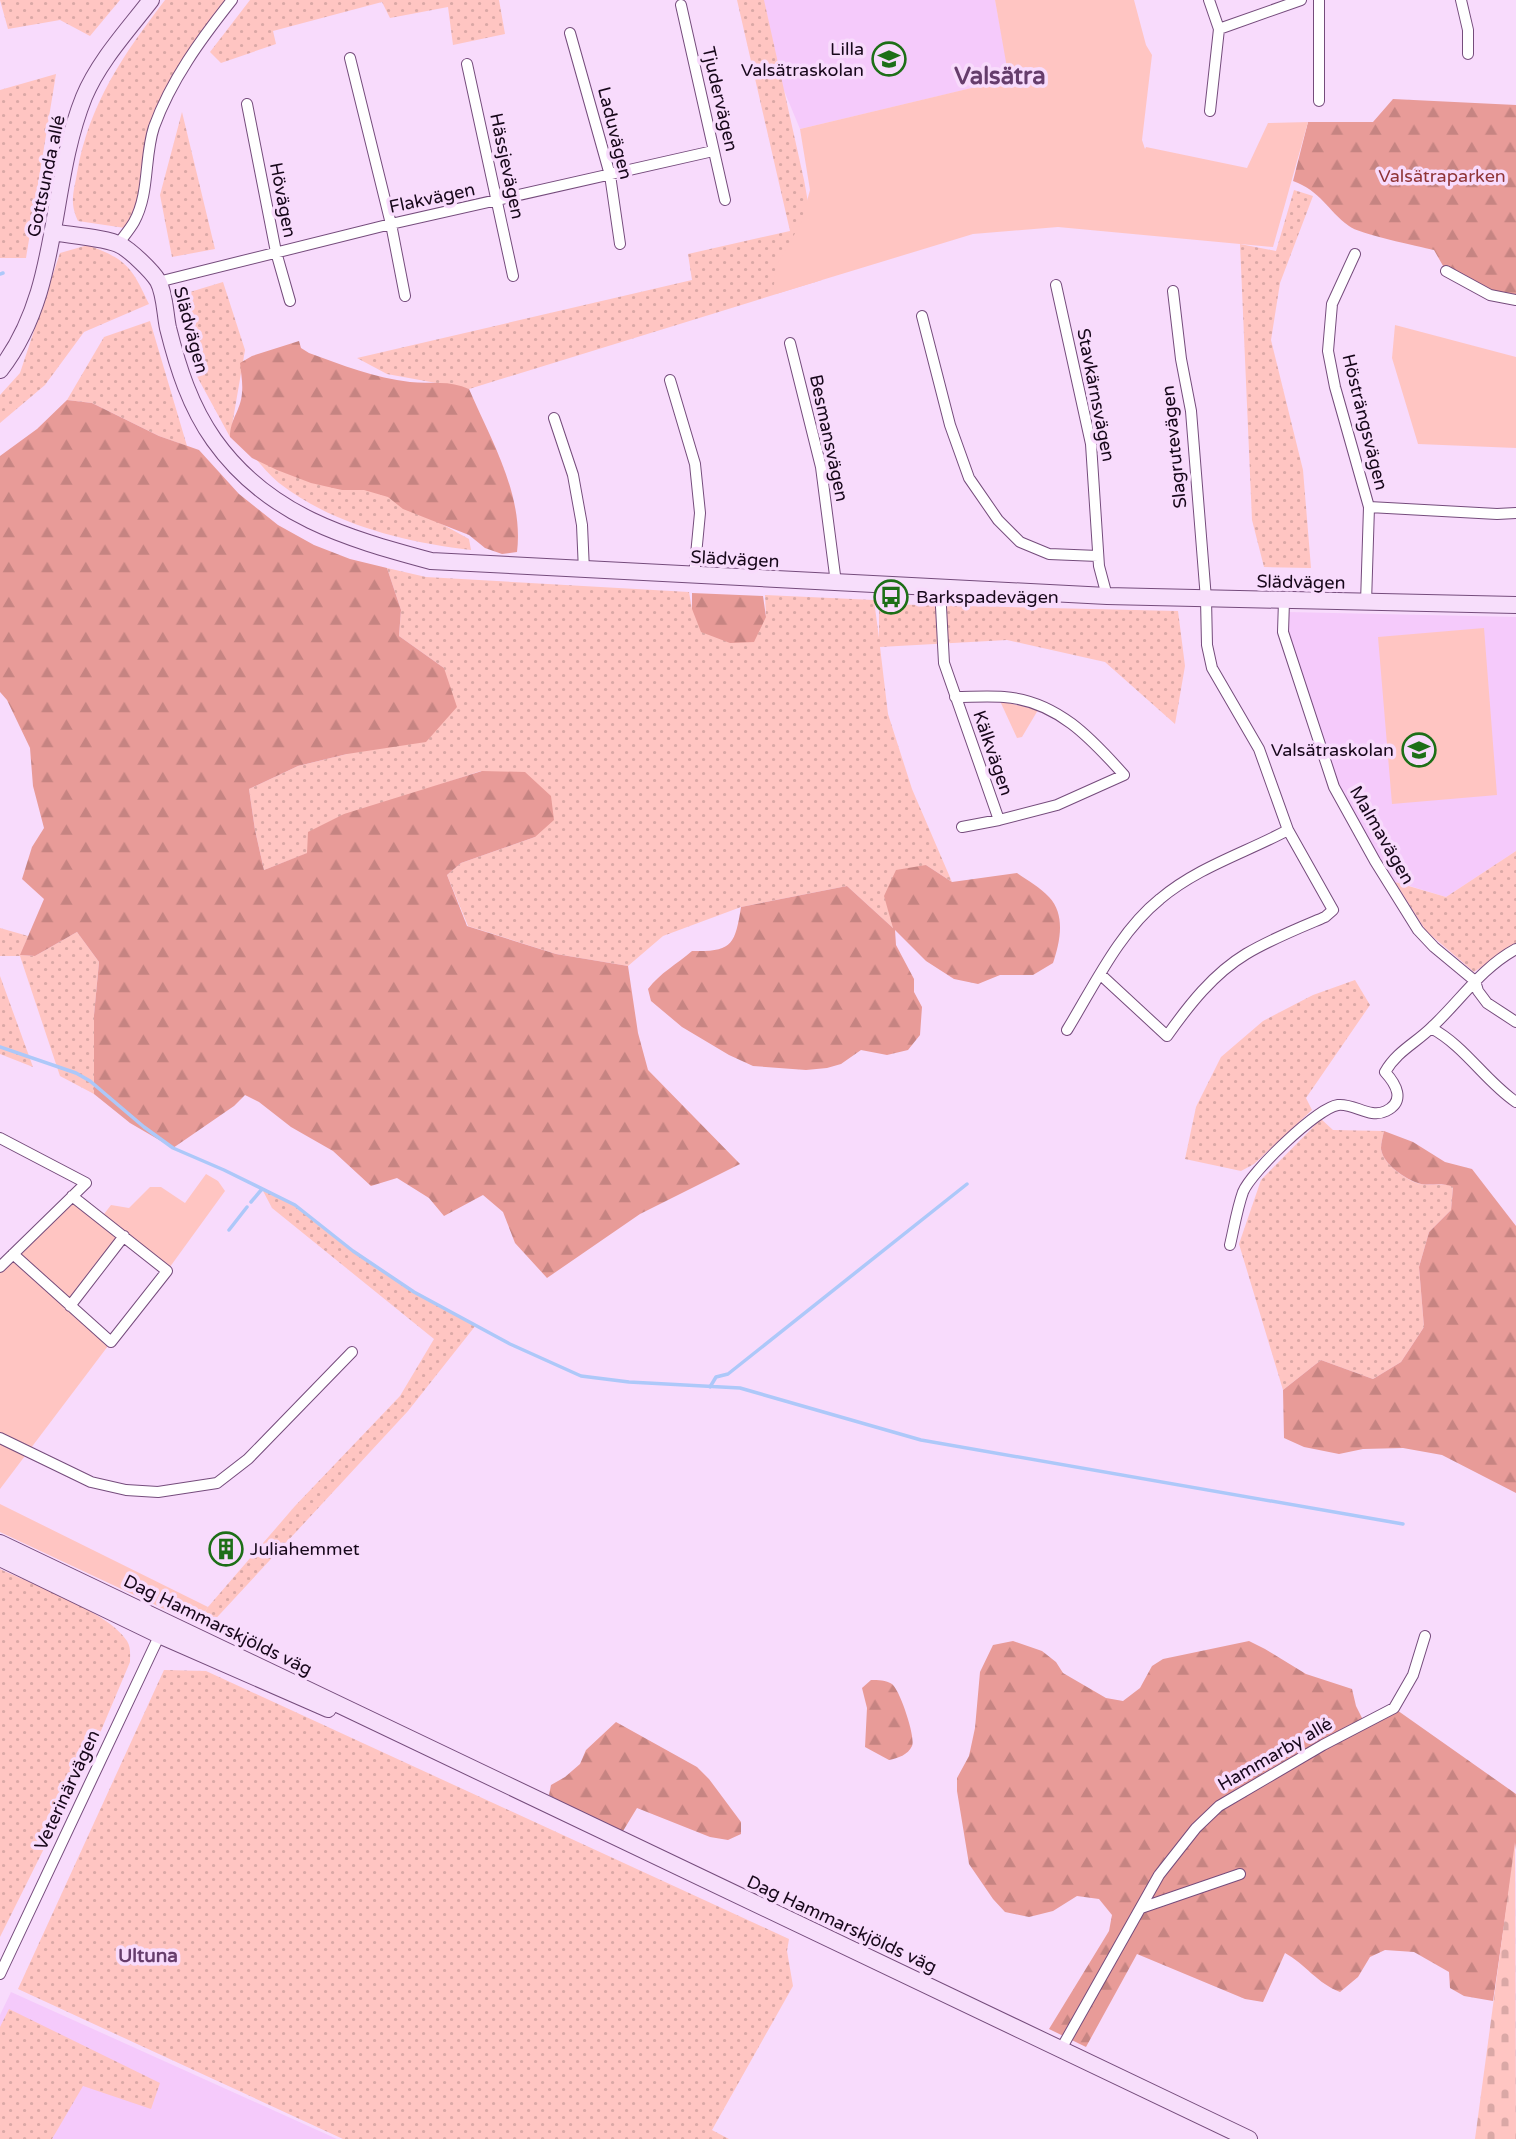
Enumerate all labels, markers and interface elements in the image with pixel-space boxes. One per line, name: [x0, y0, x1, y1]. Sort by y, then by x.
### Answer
place label: Lilla Valsätraskolan: [741, 38, 864, 81]
school or university icon: Lilla Valsätraskolan: [870, 40, 908, 78]
street label: Tjudervägen: [697, 44, 743, 154]
district label: Valsätra: [954, 62, 1046, 91]
street label: Laduvägen: [593, 84, 637, 182]
street label: Hässjevägen: [485, 111, 529, 221]
street label: Gottsunda allé: [22, 113, 70, 239]
street label: Hövägen: [265, 160, 301, 240]
park label: Valsätraparken: [1378, 165, 1506, 187]
street label: Flakvägen: [387, 178, 477, 218]
street label: Slädvägen: [169, 284, 213, 376]
street label: Stavkärnsvägen: [1072, 326, 1120, 464]
street label: Hösträngsvägen: [1337, 352, 1393, 492]
street label: Besmansvägen: [805, 372, 853, 504]
street label: Slagrutevägen: [1157, 384, 1191, 510]
street label: Slädvägen: [690, 546, 780, 572]
street label: Slädvägen: [1256, 570, 1346, 594]
bus stop icon: Barkspadevägen: [872, 578, 910, 616]
place label: Barkspadevägen: [916, 586, 1059, 608]
street label: Kälkvägen: [968, 708, 1018, 798]
school or university icon: Valsätraskolan: [1400, 731, 1438, 769]
place label: Valsätraskolan: [1271, 739, 1394, 761]
street label: Malmavägen: [1345, 782, 1419, 888]
building icon: Juliahemmet: [207, 1530, 245, 1568]
place label: Juliahemmet: [250, 1538, 360, 1560]
street label: Dag Hammarskjölds väg: [120, 1570, 316, 1680]
street label: Hammarby allé: [1214, 1712, 1336, 1796]
street label: Veterinärvägen: [30, 1726, 104, 1854]
street label: Dag Hammarskjölds väg: [743, 1870, 941, 1978]
district label: Ultuna: [118, 1945, 178, 1967]

